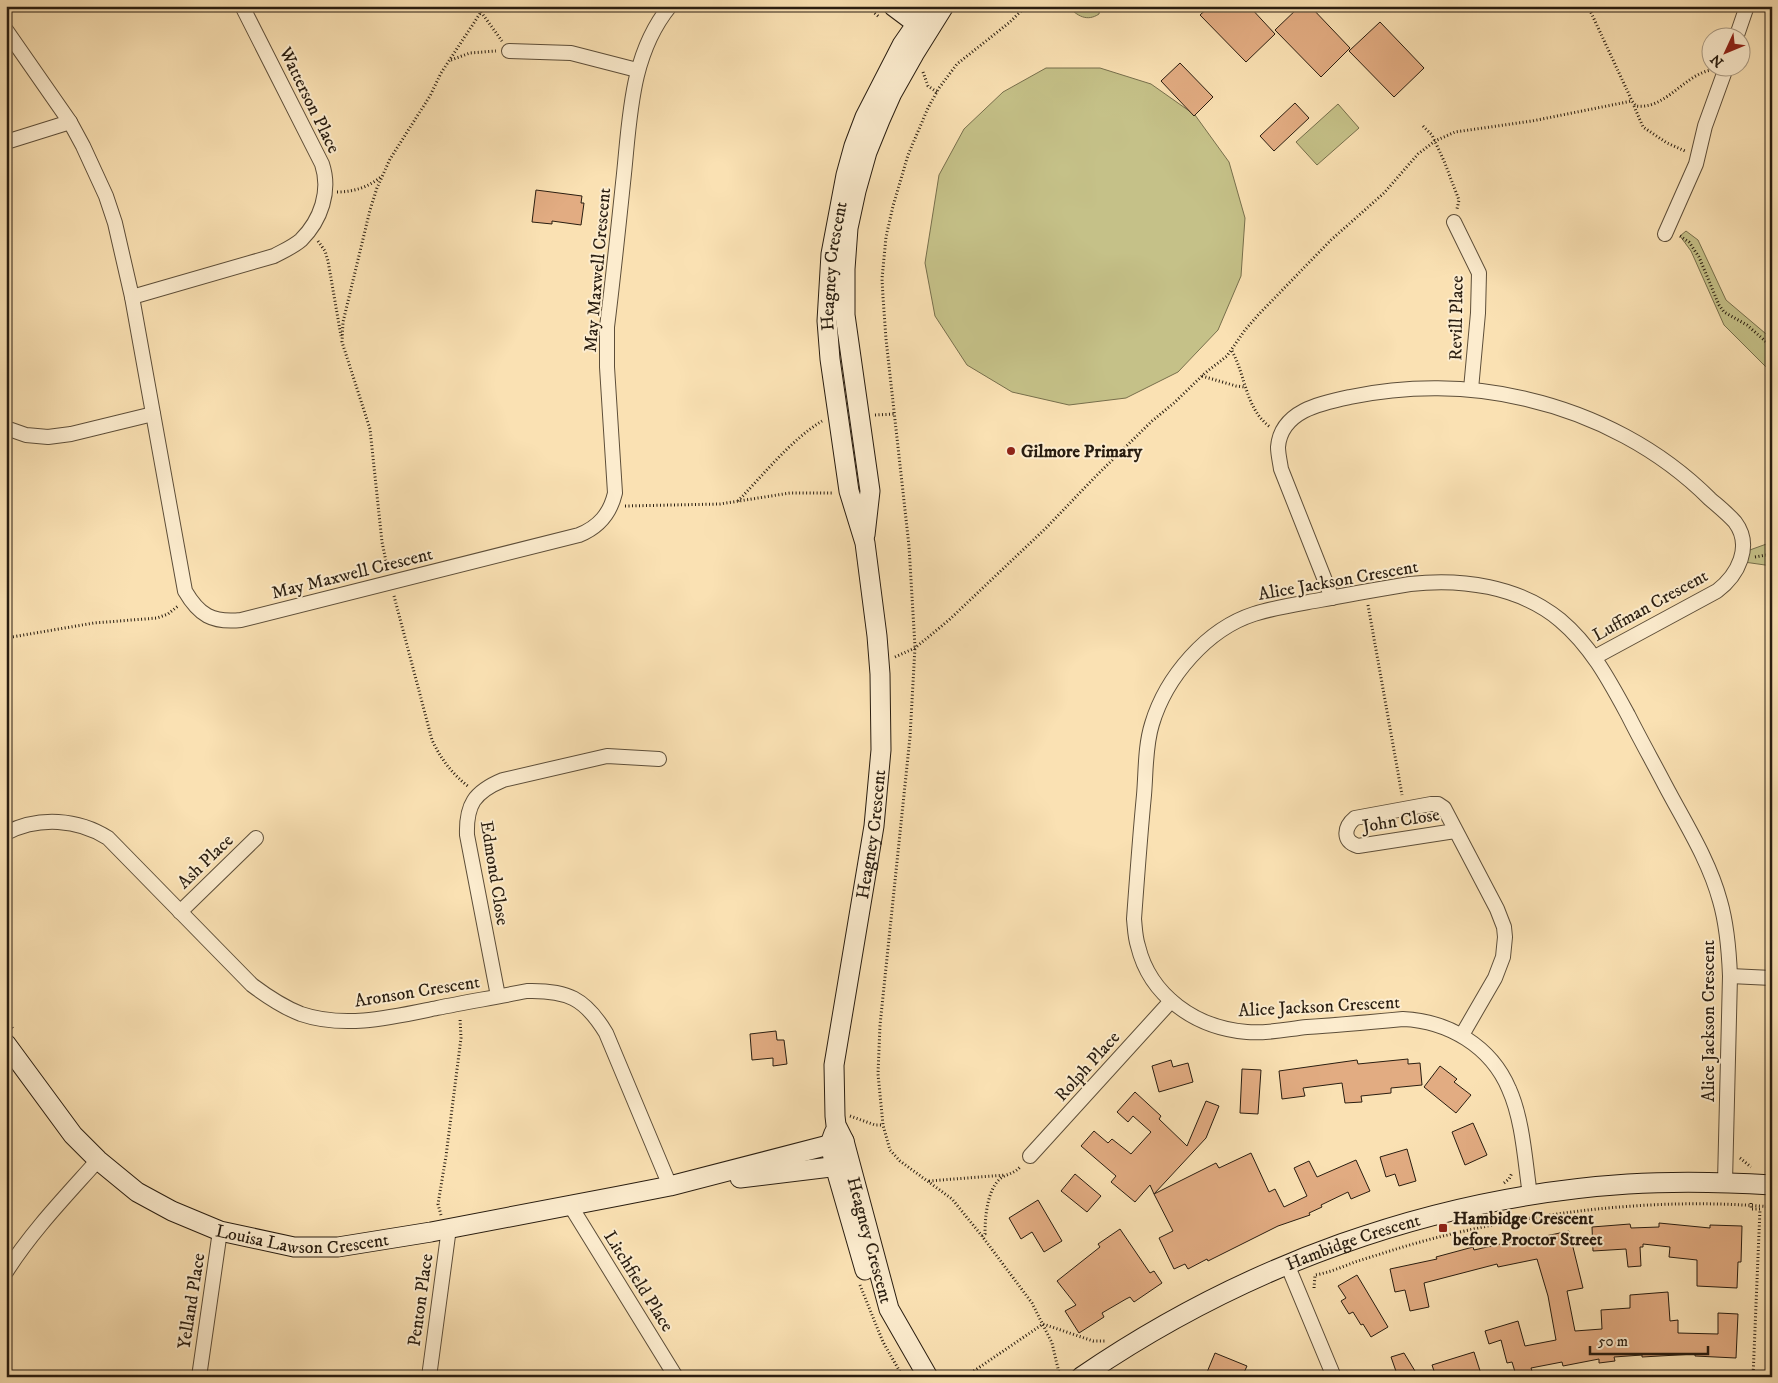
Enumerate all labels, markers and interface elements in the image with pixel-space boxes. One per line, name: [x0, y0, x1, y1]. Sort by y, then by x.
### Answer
north arrow: [1700, 28, 1750, 78]
street label: Watterson Place: [273, 43, 344, 157]
text: N: [1707, 50, 1728, 71]
street label: May Maxwell Crescent: [580, 187, 616, 353]
street label: Heagney Crescent: [817, 199, 853, 332]
street label: Revill Place: [1445, 275, 1469, 361]
place label: Gilmore Primary: [1021, 441, 1142, 463]
marker: Gilmore Primary: [1005, 445, 1017, 457]
street label: May Maxwell Crescent: [269, 543, 435, 605]
street label: Alice Jackson Crescent: [1256, 556, 1420, 606]
street label: Luffman Crescent: [1589, 565, 1712, 647]
street label: Heagney Crescent: [852, 769, 891, 901]
street label: John Close: [1359, 804, 1441, 838]
street label: Edmond Close: [475, 819, 513, 927]
street label: Ash Place: [173, 830, 238, 894]
street label: Alice Jackson Crescent: [1698, 940, 1720, 1102]
street label: Aronson Crescent: [353, 971, 482, 1013]
street label: Alice Jackson Crescent: [1238, 992, 1401, 1022]
street label: Rolph Place: [1051, 1027, 1125, 1106]
street label: Heagney Crescent: [842, 1175, 897, 1306]
place label: Hambidge Crescent before Proctor Street: [1452, 1208, 1603, 1251]
street label: Hambidge Crescent: [1283, 1209, 1423, 1276]
street label: Louisa Lawson Crescent: [213, 1220, 391, 1260]
marker: Hambidge Crescent before Proctor Street: [1437, 1222, 1449, 1234]
street label: Litchfield Place: [598, 1227, 678, 1336]
street label: Yelland Place: [174, 1252, 210, 1351]
street label: Penton Place: [404, 1252, 438, 1348]
scale bar: [1590, 1323, 1708, 1355]
text: 50 m: [1598, 1332, 1628, 1351]

